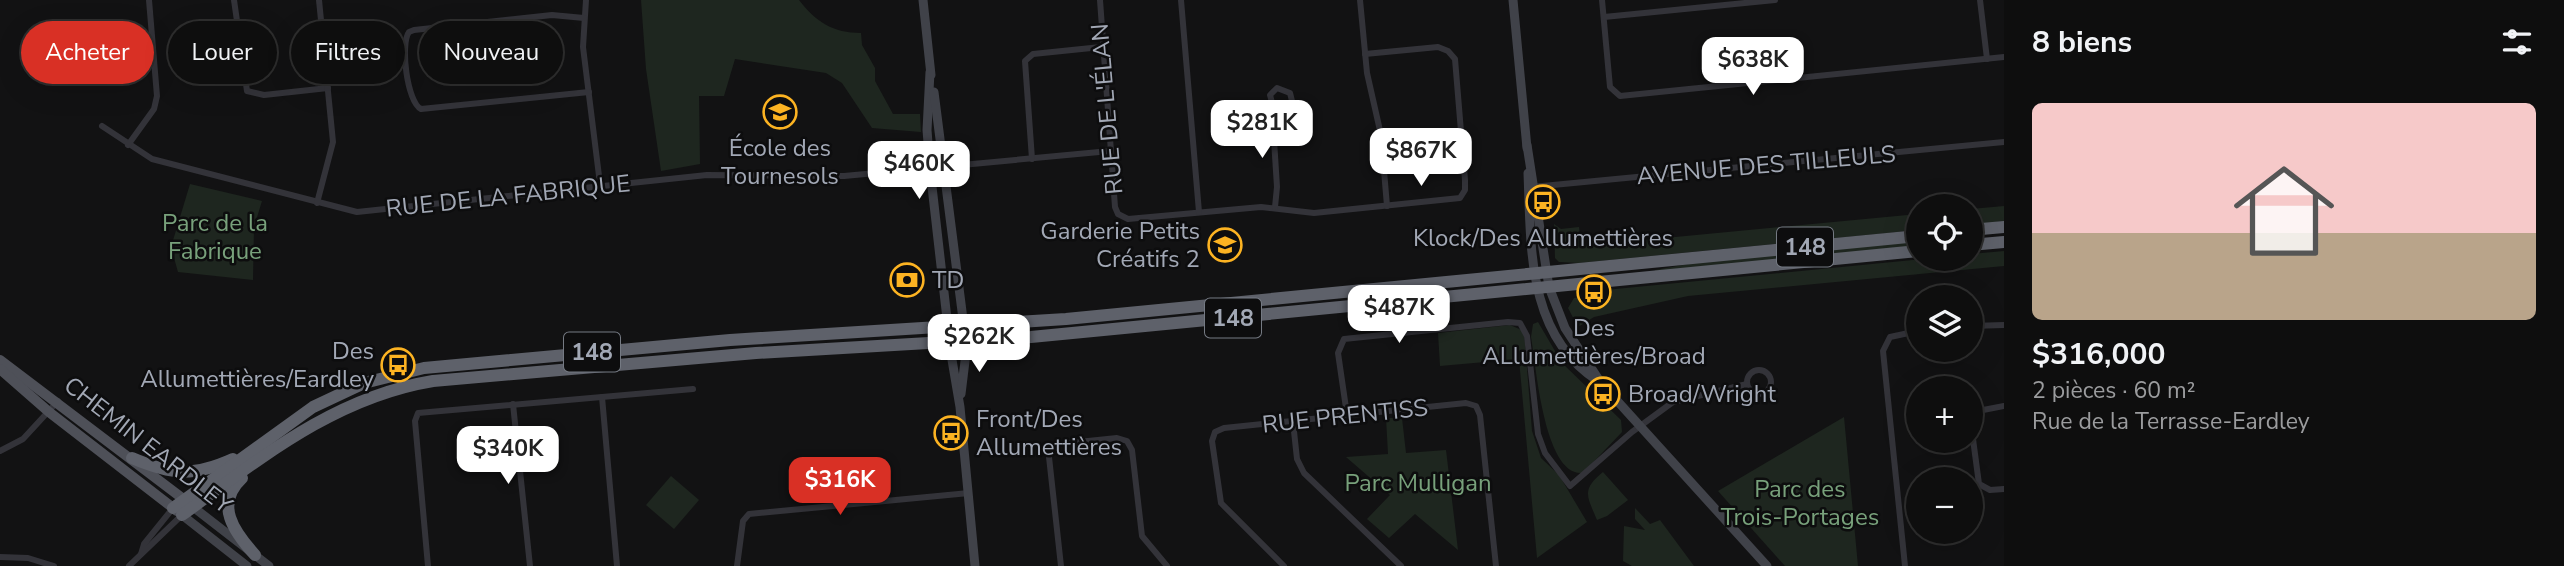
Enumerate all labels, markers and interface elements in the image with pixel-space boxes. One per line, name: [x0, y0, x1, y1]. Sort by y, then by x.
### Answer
chip: Acheter: [21, 21, 154, 84]
chip: Louer: [168, 21, 277, 84]
chip: Filtres: [291, 21, 405, 84]
chip: Nouveau: [419, 21, 563, 84]
street label: RUE DE L'ÉLAN: [1084, 22, 1130, 196]
text: 8 biens: [2032, 22, 2132, 63]
icon: filters: [2498, 23, 2536, 61]
pin: $638K: [1704, 38, 1802, 97]
text: $638K: [1718, 44, 1788, 75]
school or university icon: École des Tournesols: [761, 93, 799, 131]
pin: $281K: [1213, 100, 1311, 160]
text: $281K: [1227, 107, 1297, 138]
pin: $867K: [1372, 128, 1470, 188]
place label: École des Tournesols: [721, 132, 839, 192]
text: $867K: [1386, 135, 1456, 166]
street label: AVENUE DES TILLEULS: [1635, 138, 1897, 192]
pin: $460K: [870, 142, 968, 201]
text: $460K: [884, 148, 954, 179]
icon: home: [2221, 148, 2347, 274]
street label: RUE DE LA FABRIQUE: [384, 167, 632, 225]
bus stop icon: Klock/Des Allumettières: [1524, 183, 1562, 221]
map controls: [1906, 194, 1983, 544]
button: locate: [1906, 194, 1983, 271]
park label: Parc de la Fabrique: [162, 207, 268, 267]
place label: Garderie Petits Créatifs 2: [1040, 215, 1200, 275]
place label: Klock/Des Allumettières: [1413, 222, 1673, 254]
school or university icon: Garderie Petits Créatifs 2: [1206, 226, 1244, 264]
road number: 148: [1777, 228, 1833, 266]
bank icon: TD: [888, 261, 926, 299]
place label: TD: [932, 264, 964, 296]
bus stop icon: Des ALlumettières/Broad: [1575, 273, 1613, 311]
button: layers: [1906, 285, 1983, 362]
pin: $487K: [1350, 286, 1448, 345]
text: $487K: [1364, 292, 1434, 323]
road number: 148: [1205, 298, 1261, 338]
place label: Des ALlumettières/Broad: [1482, 312, 1706, 372]
pin: $262K: [930, 314, 1028, 374]
text: $262K: [944, 321, 1014, 352]
road number: 148: [564, 332, 620, 372]
text: $316,000: [2032, 334, 2165, 375]
place label: Des Allumettières/Eardley: [140, 335, 375, 395]
bus stop icon: Des Allumettières/Eardley: [379, 346, 417, 384]
street label: CHEMIN EARDLEY: [57, 369, 239, 521]
bus stop icon: Broad/Wright: [1584, 375, 1622, 413]
text: 2 pièces · 60 m²: [2032, 375, 2195, 406]
button: +: [1906, 376, 1983, 453]
place label: Broad/Wright: [1628, 378, 1776, 410]
street label: RUE PRENTISS: [1260, 391, 1430, 441]
place label: Front/Des Allumettières: [976, 403, 1122, 463]
text: Rue de la Terrasse-Eardley: [2032, 406, 2310, 437]
bus stop icon: Front/Des Allumettières: [932, 414, 970, 452]
pin: $340K: [459, 426, 557, 486]
text: $340K: [473, 433, 543, 464]
pin: $316K: [791, 458, 889, 517]
text: $316K: [805, 464, 875, 495]
park label: Parc Mulligan: [1344, 467, 1492, 499]
button: −: [1906, 467, 1983, 544]
park label: Parc des Trois-Portages: [1721, 473, 1879, 533]

